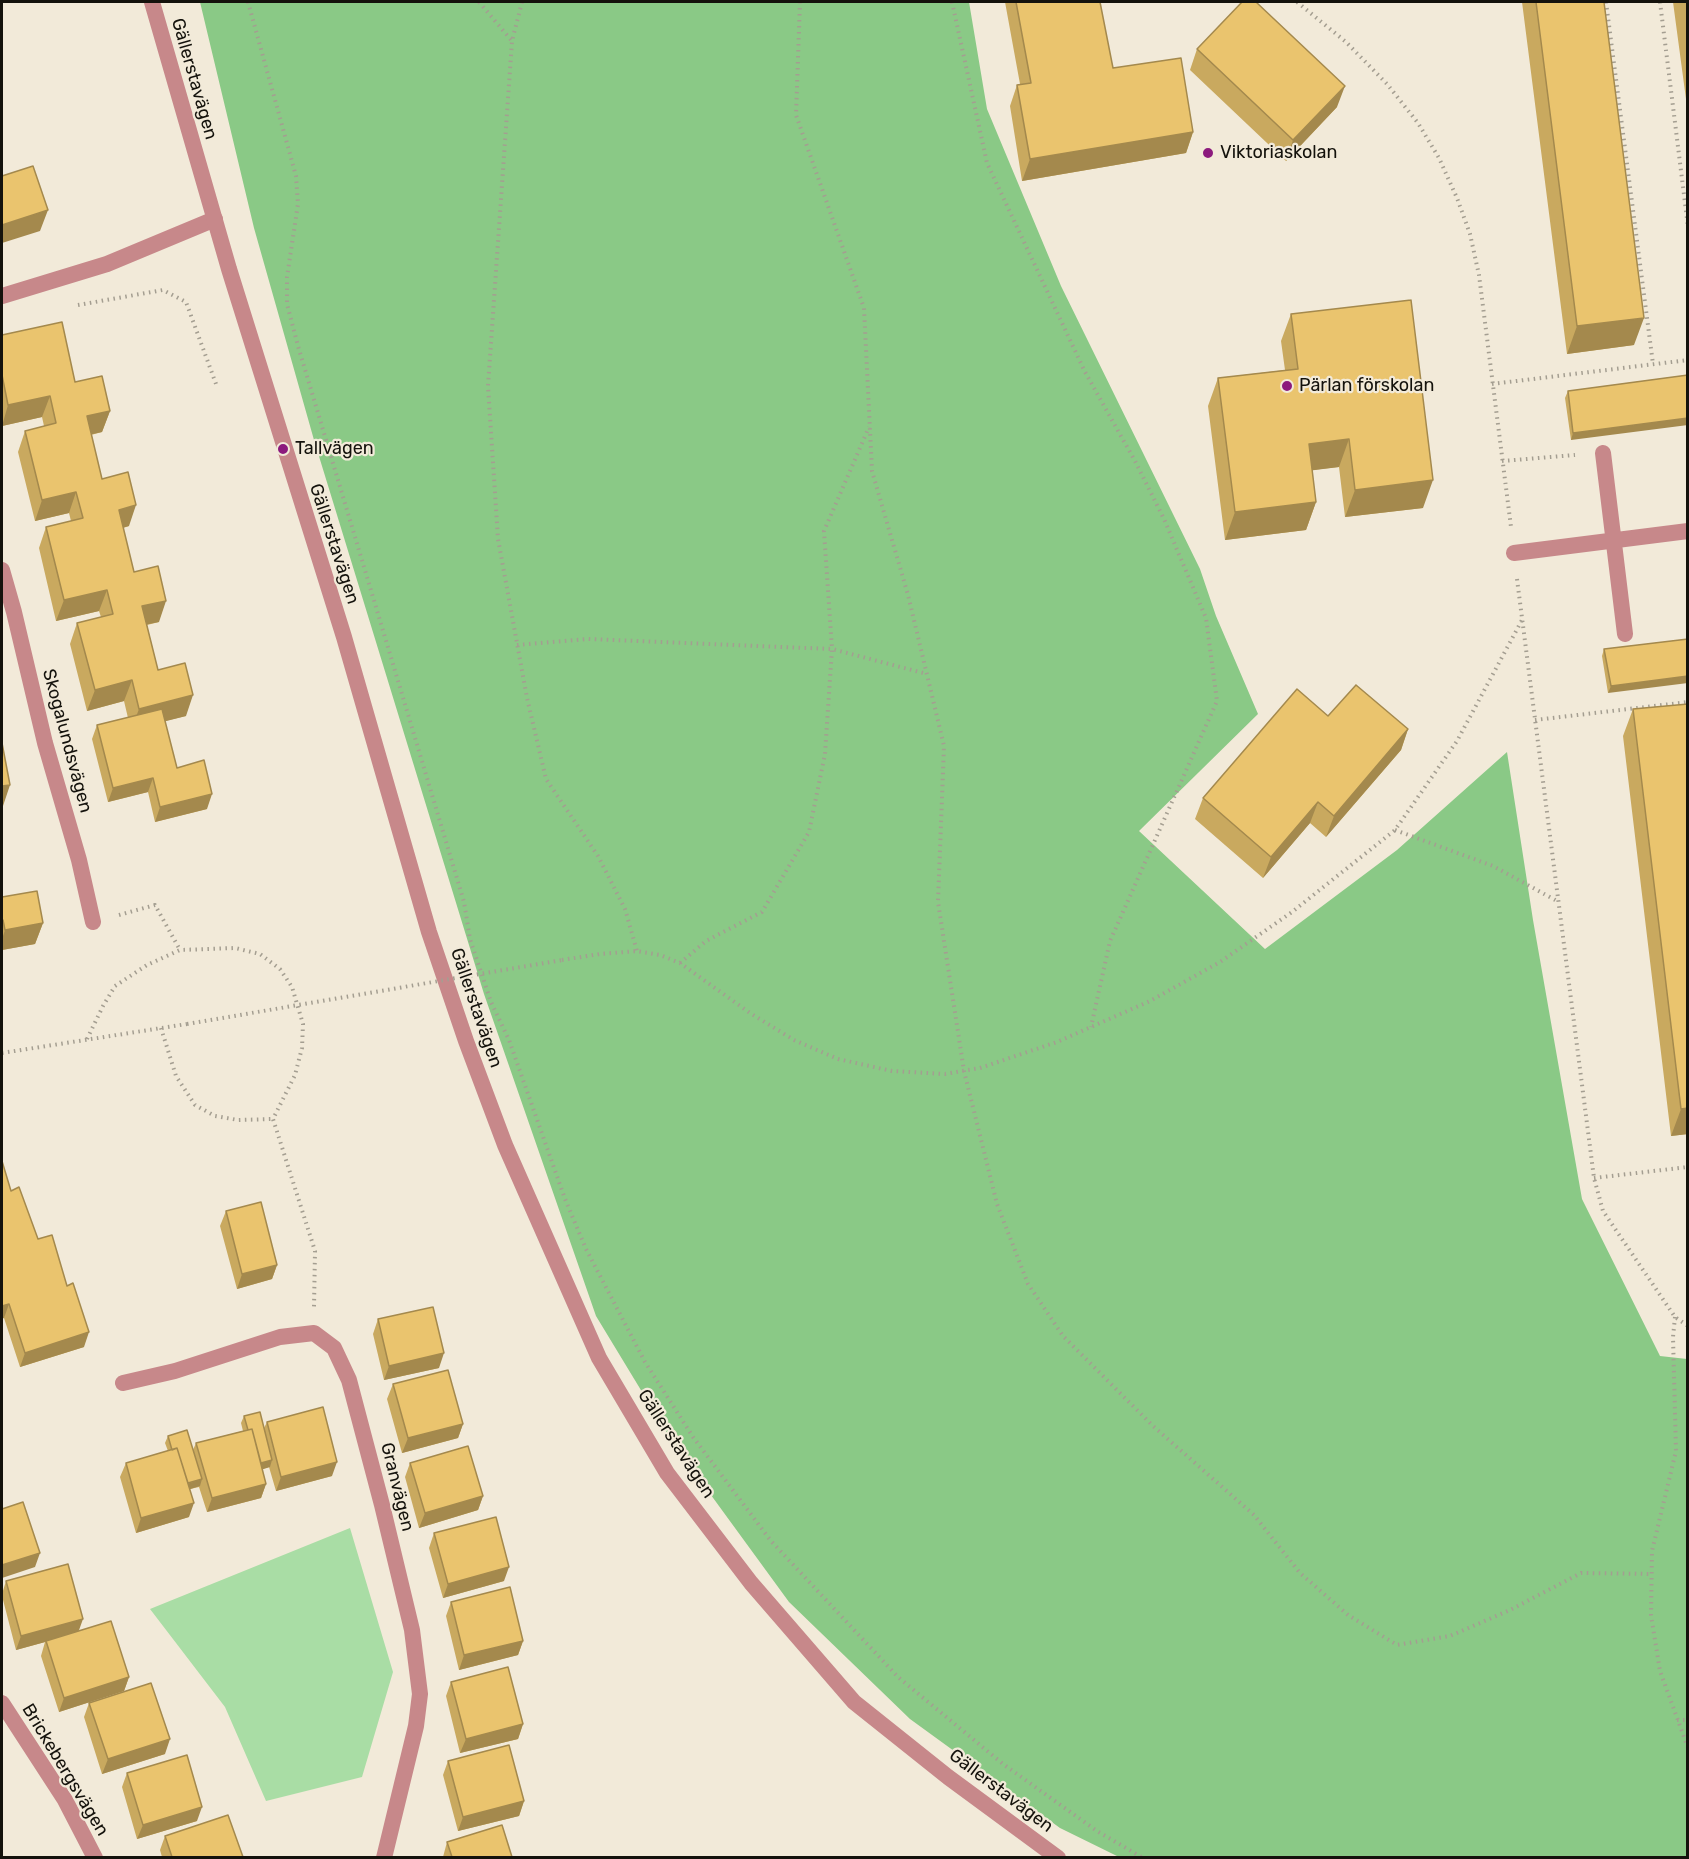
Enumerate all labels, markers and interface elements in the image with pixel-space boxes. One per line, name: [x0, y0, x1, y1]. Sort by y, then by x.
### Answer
street label: Gällerstavägen: [166, 16, 222, 142]
place label: Viktoriaskolan: [1220, 142, 1337, 164]
marker: Viktoriaskolan: [1201, 146, 1215, 160]
place label: Pärlan förskolan: [1299, 375, 1434, 397]
marker: Pärlan förskolan: [1280, 379, 1294, 393]
place label: Tallvägen: [295, 438, 374, 460]
marker: Tallvägen: [276, 442, 290, 456]
street label: Gällerstavägen: [304, 481, 364, 607]
street label: Skogalundsvägen: [37, 667, 97, 815]
street label: Gällerstavägen: [445, 945, 507, 1071]
street label: Gällerstavägen: [633, 1386, 719, 1502]
street label: Granvägen: [376, 1440, 418, 1534]
street label: Brickebergsvägen: [17, 1700, 113, 1840]
street label: Gällerstavägen: [945, 1745, 1057, 1837]

